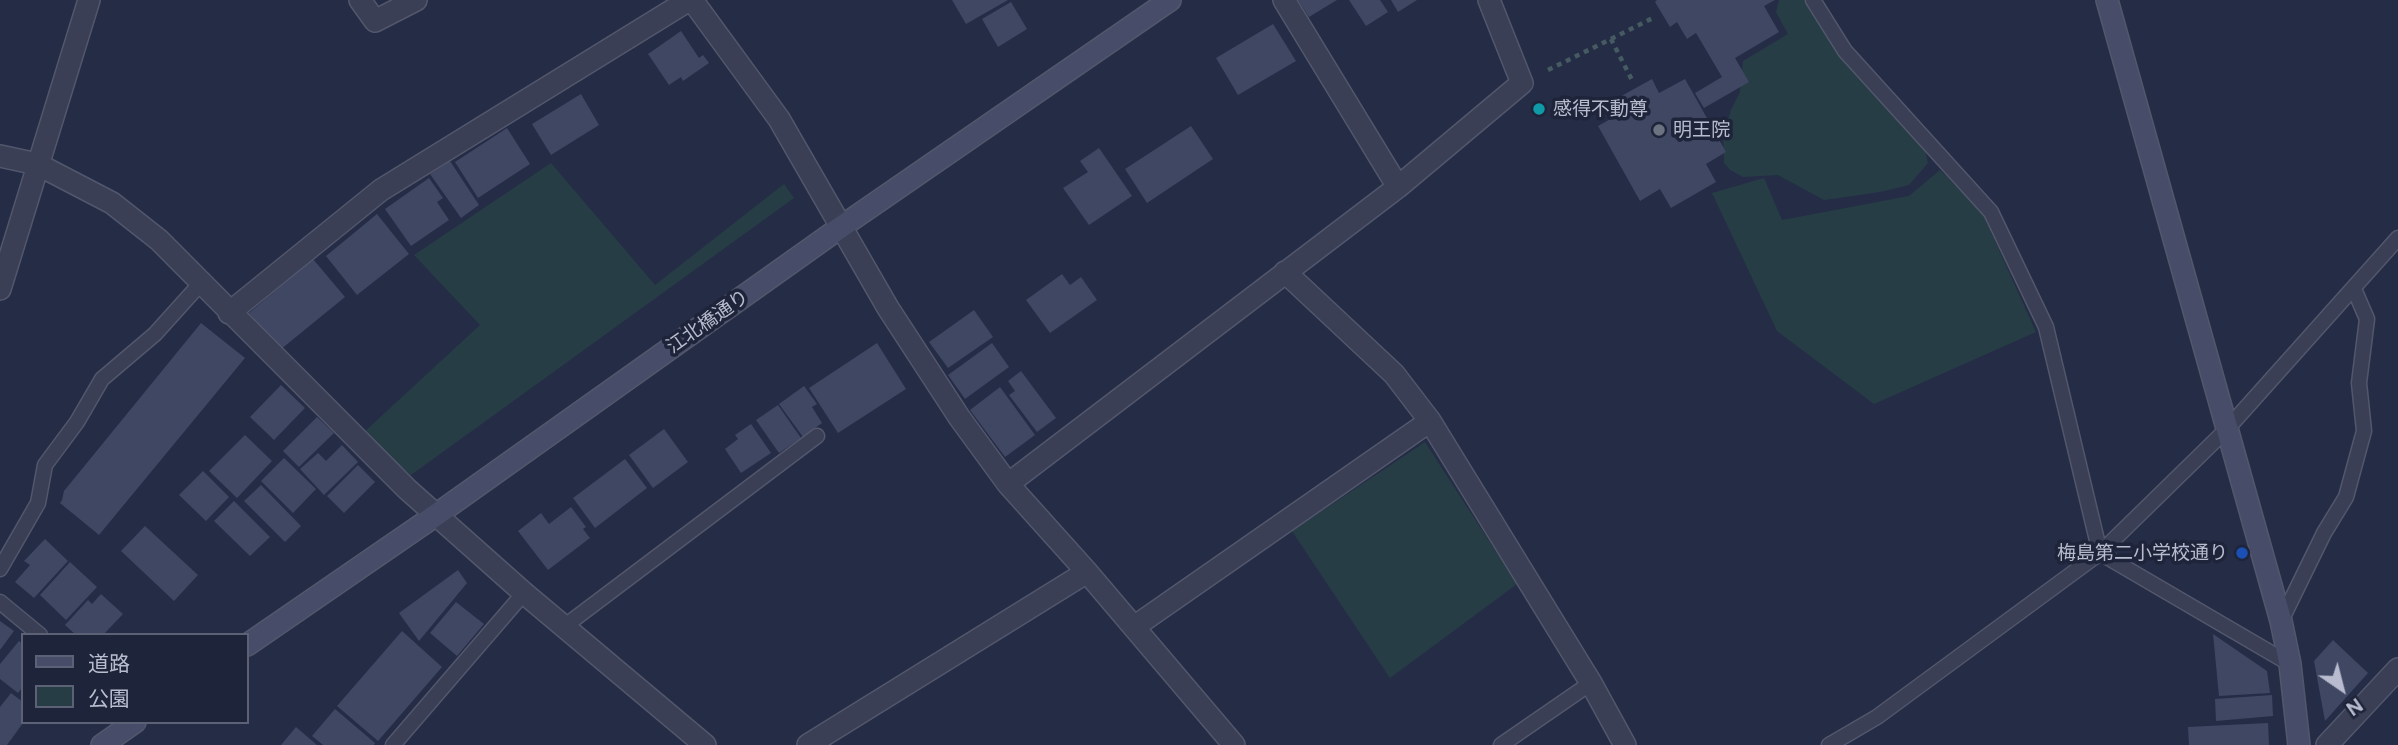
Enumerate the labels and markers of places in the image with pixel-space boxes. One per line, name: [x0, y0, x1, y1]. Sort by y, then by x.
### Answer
place label: 感得不動尊: [1553, 98, 1648, 120]
marker: 感得不動尊: [1531, 101, 1547, 117]
place label: 明王院: [1673, 119, 1730, 141]
marker: 明王院: [1651, 122, 1667, 138]
place label: 梅島第二小学校通り: [2057, 542, 2228, 564]
marker: 梅島第二小学校通り: [2234, 545, 2250, 561]

